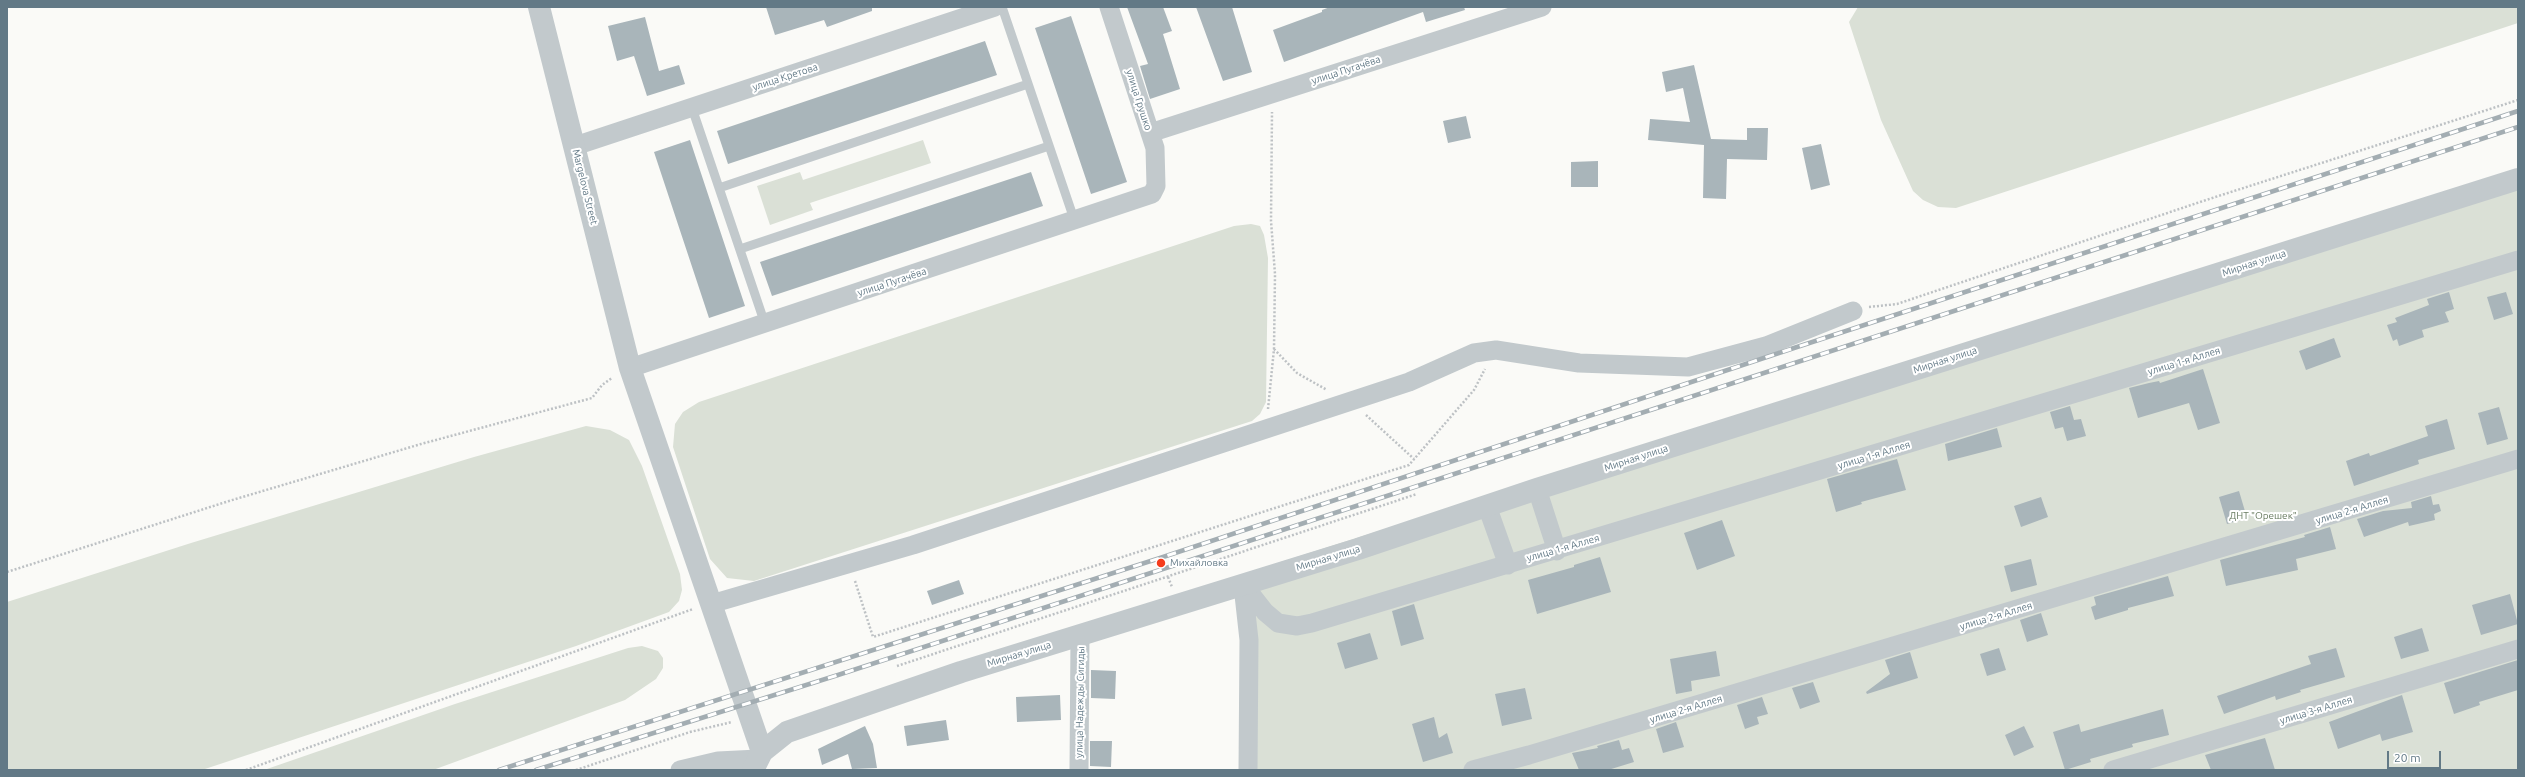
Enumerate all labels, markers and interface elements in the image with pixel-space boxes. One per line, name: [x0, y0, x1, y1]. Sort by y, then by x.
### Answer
street label: улица Пугачёва: [1310, 53, 1382, 87]
street label: улица Кретова: [751, 61, 819, 93]
street label: улица Грушко: [1123, 68, 1155, 132]
street label: Margelova Street: [570, 148, 600, 226]
street label: Мирная улица: [2221, 247, 2287, 279]
street label: улица Пугачёва: [856, 265, 928, 299]
street label: Мирная улица: [1912, 344, 1978, 376]
street label: улица 1-я Аллея: [2146, 344, 2222, 378]
street label: улица 1-я Аллея: [1836, 438, 1912, 472]
street label: Мирная улица: [1603, 442, 1669, 474]
street label: улица 2-я Аллея: [2314, 493, 2390, 527]
park label: ДНТ "Орешек": [2229, 510, 2297, 522]
street label: улица 1-я Аллея: [1525, 532, 1601, 564]
street label: Мирная улица: [1294, 543, 1362, 573]
marker: Михайловка: [1155, 557, 1167, 569]
place label: Михайловка: [1170, 557, 1228, 569]
street label: улица 2-я Аллея: [1958, 599, 2034, 633]
street label: Мирная улица: [985, 639, 1053, 669]
street label: улица Надежды Сигиды: [1073, 646, 1087, 758]
street label: улица 2-я Аллея: [1648, 692, 1724, 726]
street label: улица 3-я Аллея: [2278, 693, 2354, 727]
scale bar: [2389, 743, 2443, 769]
text: 20 m: [2394, 751, 2421, 764]

